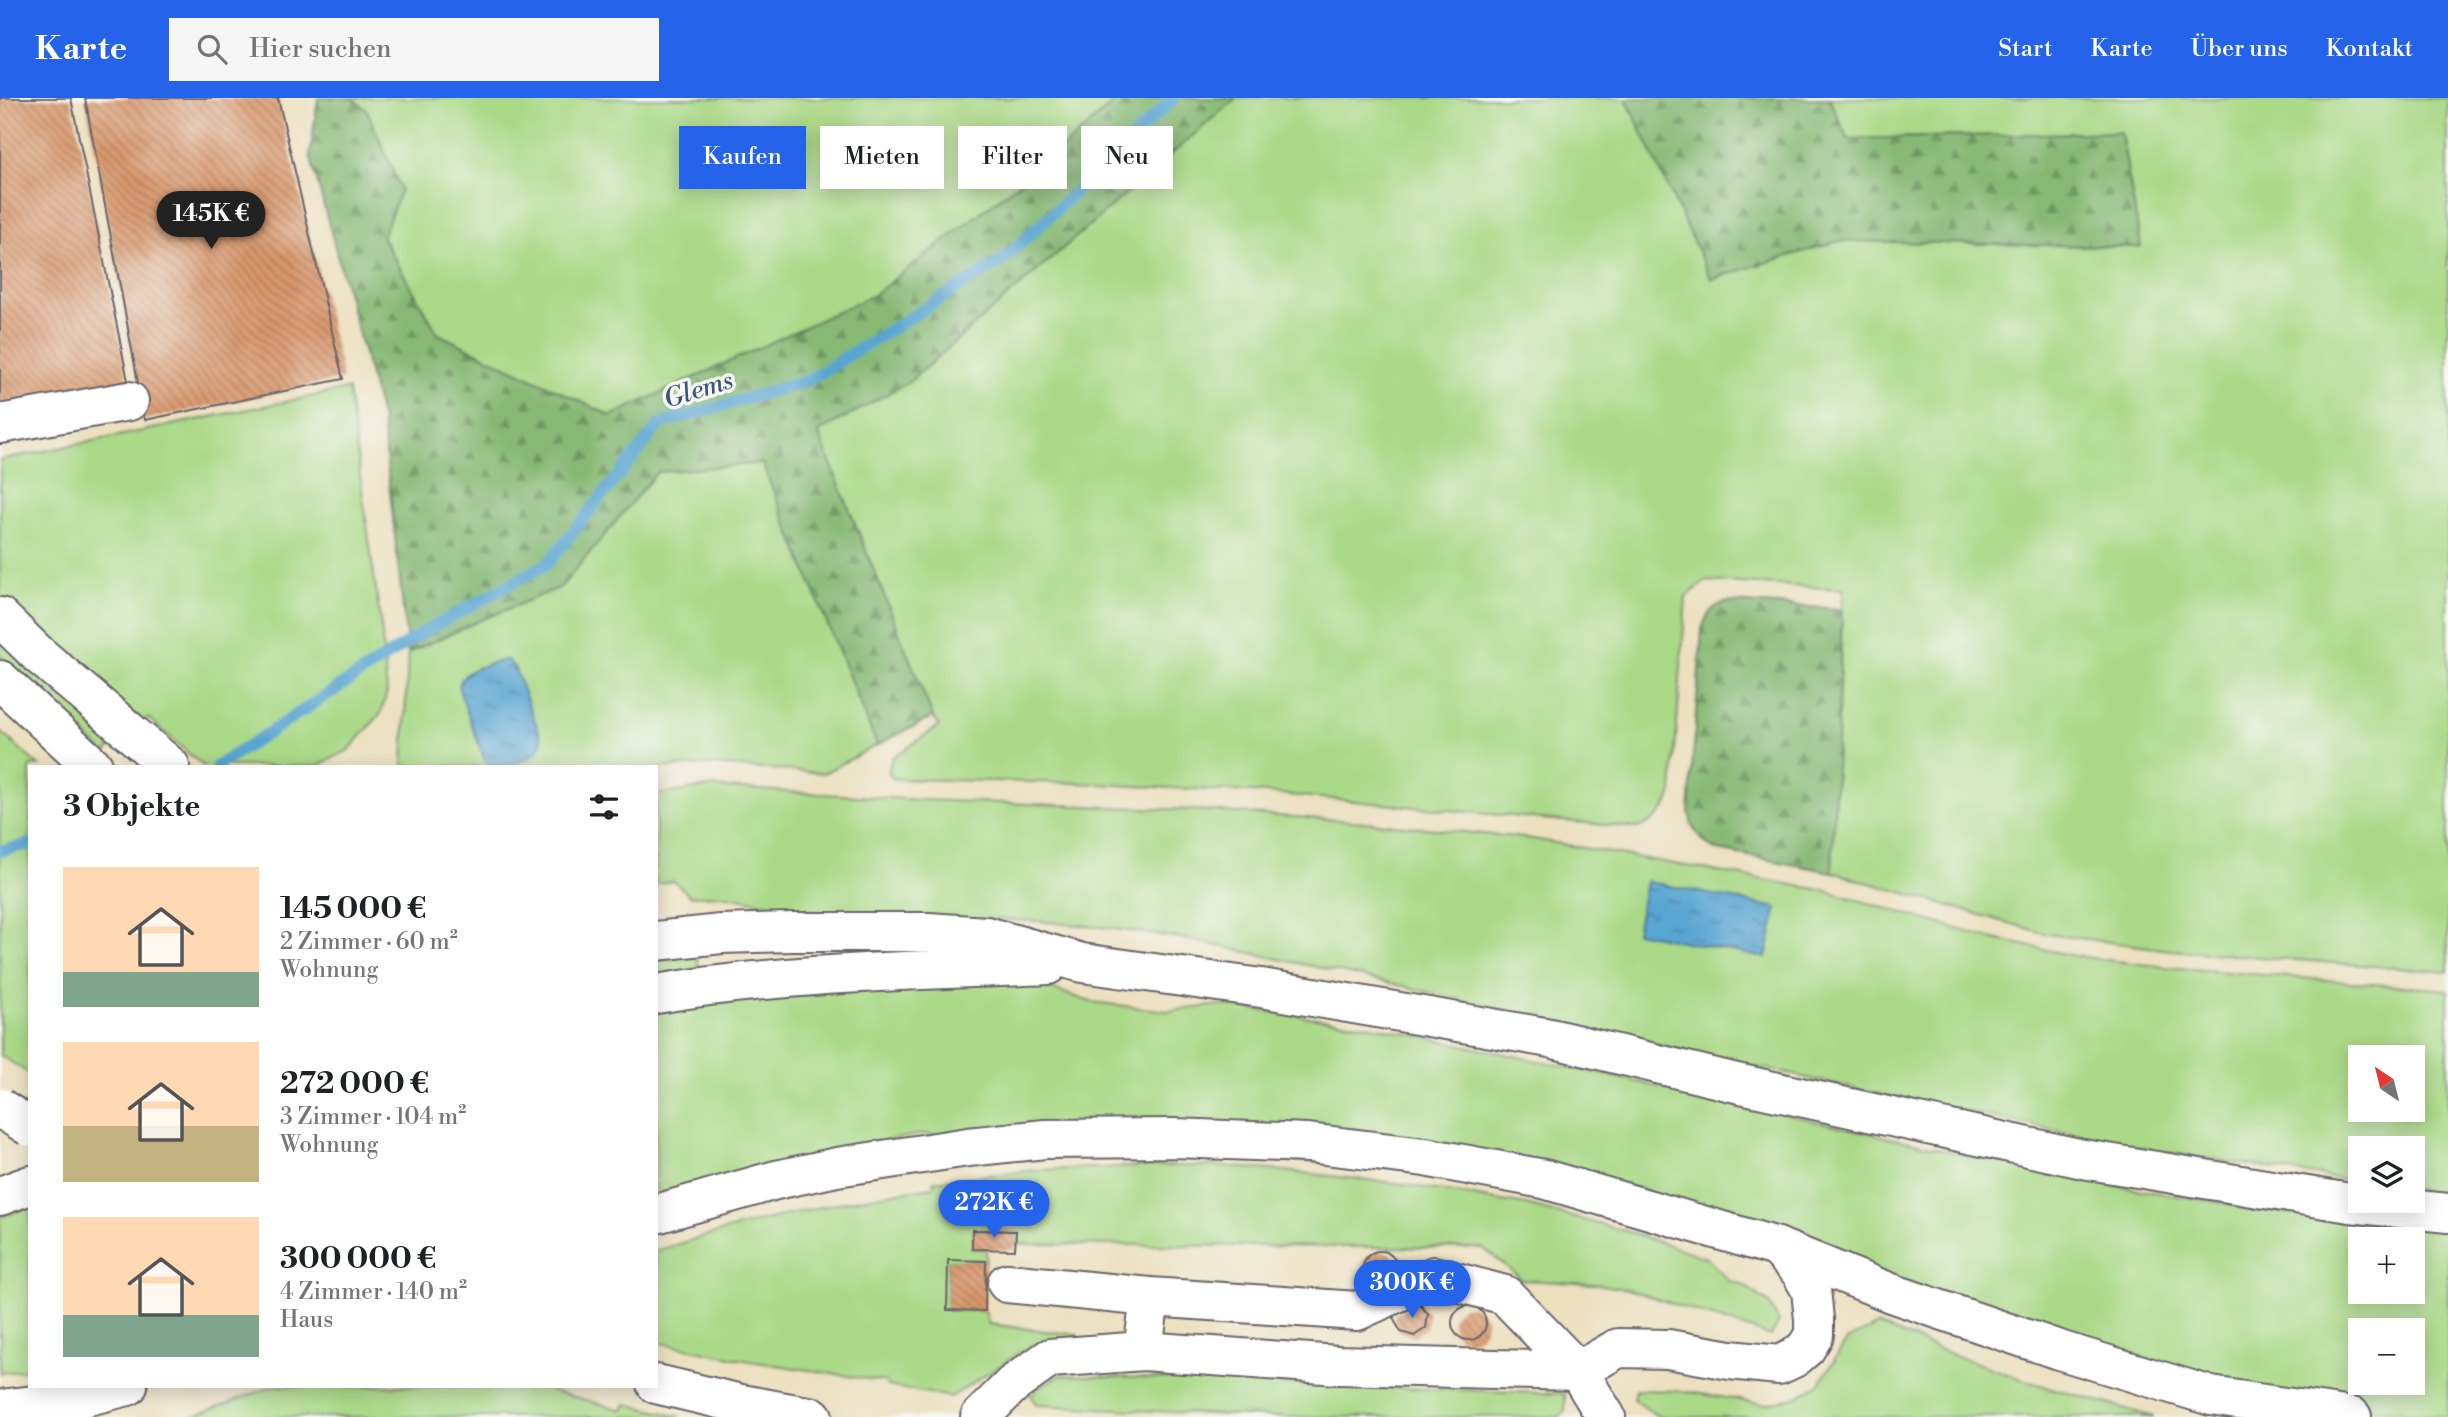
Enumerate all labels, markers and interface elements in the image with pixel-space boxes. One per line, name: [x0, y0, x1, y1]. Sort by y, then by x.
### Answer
search box: [169, 18, 659, 81]
text: Karte: [35, 29, 127, 70]
icon: search: [193, 30, 231, 68]
text: Hier suchen: [249, 33, 392, 65]
text: Start: [1998, 34, 2052, 64]
text: Karte: [2090, 34, 2153, 64]
text: Über uns: [2191, 34, 2288, 64]
text: Kontakt: [2326, 34, 2413, 64]
chip: Kaufen: [679, 126, 806, 189]
chip: Mieten: [820, 126, 944, 189]
chip: Filter: [958, 126, 1067, 189]
chip: Neu: [1081, 126, 1173, 189]
pin: 145K €: [154, 192, 268, 251]
text: 145K €: [172, 200, 250, 228]
water label: Glems: [660, 364, 737, 416]
text: 3 Objekte: [63, 788, 200, 826]
icon: filters: [585, 788, 623, 826]
text: 145 000 €: [280, 890, 426, 928]
icon: home: [119, 895, 203, 979]
text: 2 Zimmer · 60 m²: [280, 928, 458, 956]
text: Wohnung: [280, 956, 378, 984]
north arrow: [2348, 1045, 2426, 1122]
map controls: [2348, 1045, 2425, 1395]
text: 272 000 €: [280, 1065, 429, 1103]
icon: home: [119, 1070, 203, 1154]
text: 3 Zimmer · 104 m²: [280, 1103, 466, 1131]
text: Wohnung: [280, 1131, 378, 1159]
button: layers: [2348, 1136, 2425, 1213]
pin: 272K €: [937, 1180, 1051, 1240]
text: 272K €: [954, 1189, 1034, 1217]
button: +: [2348, 1227, 2425, 1304]
text: 300 000 €: [280, 1240, 436, 1278]
icon: home: [119, 1245, 203, 1329]
pin: 300K €: [1355, 1260, 1469, 1320]
text: 300K €: [1370, 1269, 1454, 1297]
text: 4 Zimmer · 140 m²: [280, 1278, 467, 1306]
text: Haus: [280, 1306, 333, 1334]
button: −: [2348, 1318, 2425, 1395]

